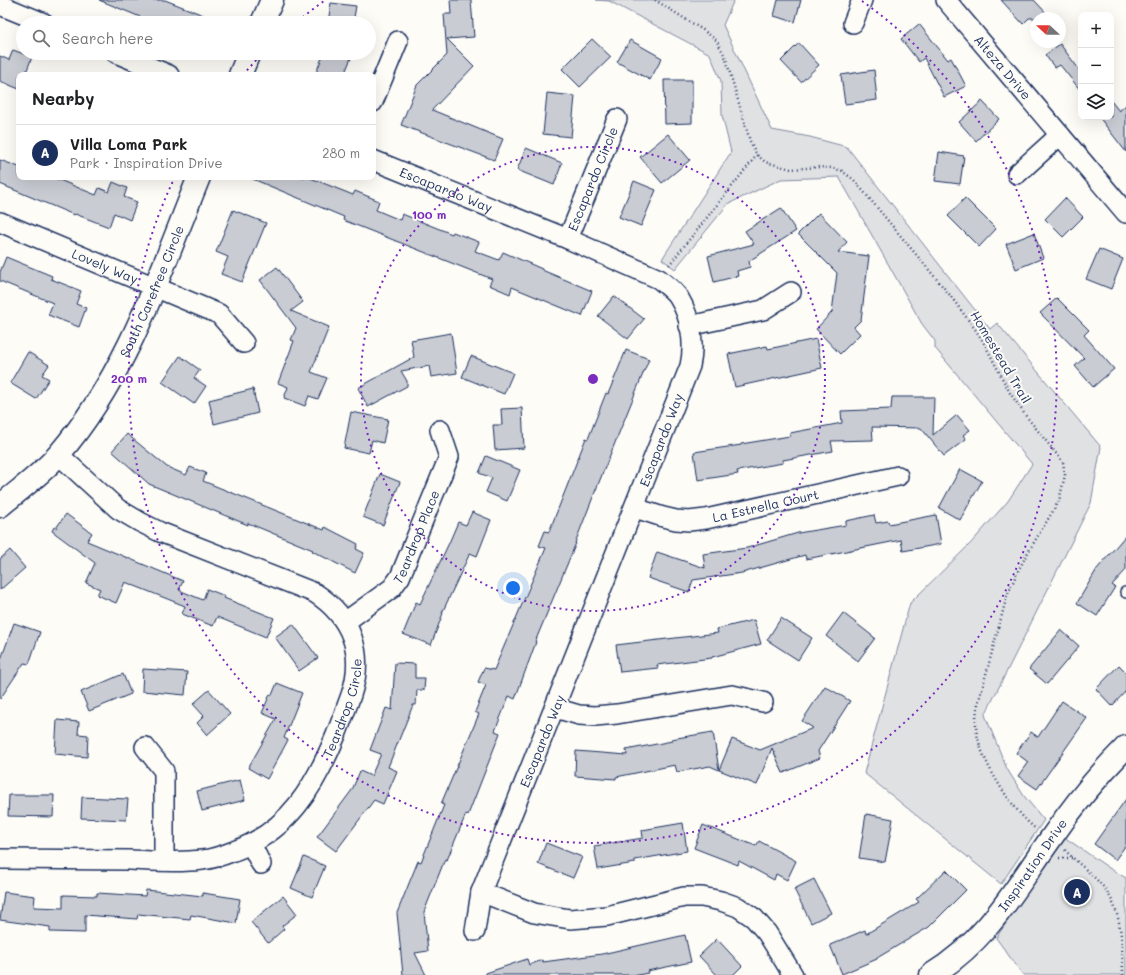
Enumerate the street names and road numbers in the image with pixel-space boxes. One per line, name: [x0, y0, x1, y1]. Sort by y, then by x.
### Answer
street label: Alteza Drive: [971, 31, 1035, 103]
street label: Escapardo Circle: [563, 124, 621, 233]
street label: Escapardo Way: [397, 163, 496, 216]
street label: South Carefree Circle: [115, 223, 187, 360]
street label: Lovely Way: [70, 244, 141, 287]
street label: Homestead Trail: [967, 307, 1036, 406]
street label: Escapardo Way: [635, 391, 686, 489]
street label: La Estrella Court: [711, 485, 821, 525]
street label: Teardrop Place: [389, 487, 443, 587]
street label: Teardrop Circle: [318, 658, 365, 760]
street label: Escapardo Way: [515, 692, 568, 790]
street label: Inspiration Drive: [994, 815, 1070, 914]

